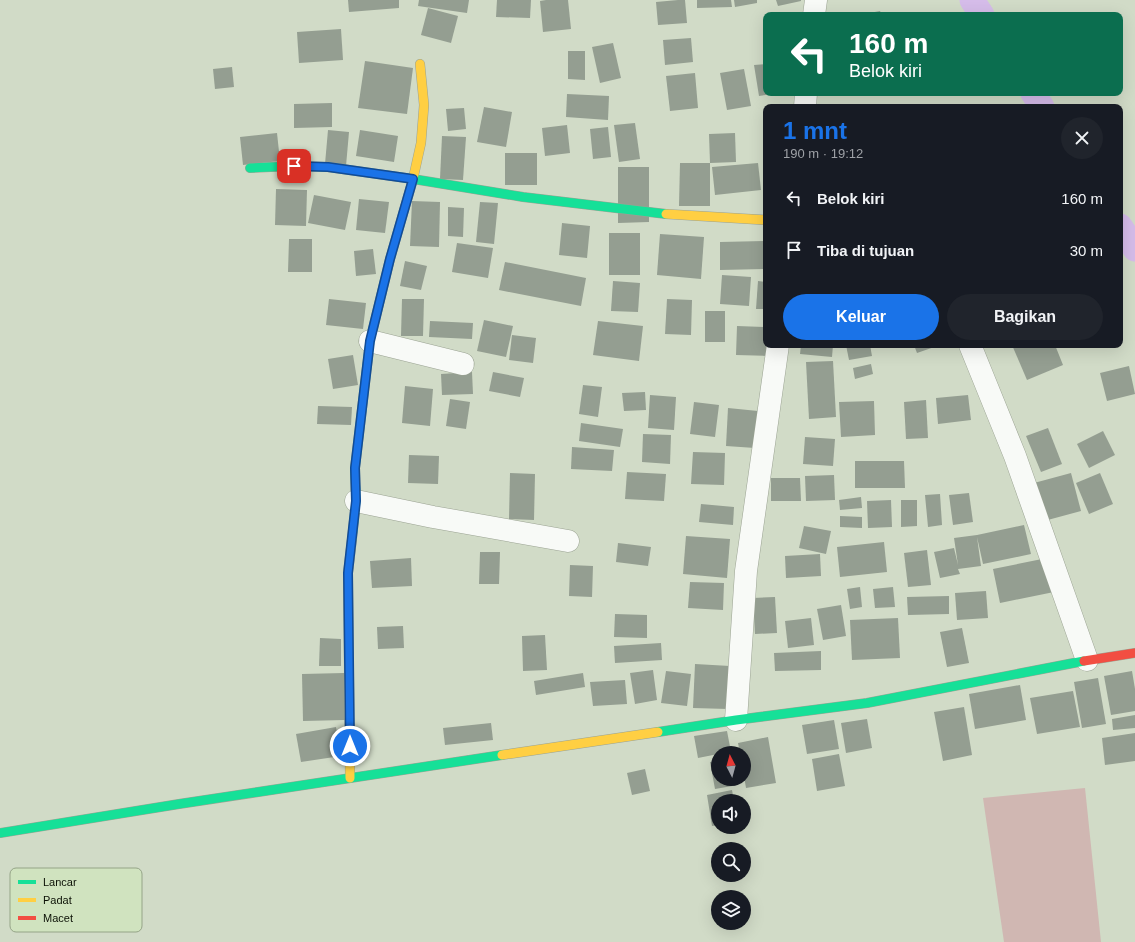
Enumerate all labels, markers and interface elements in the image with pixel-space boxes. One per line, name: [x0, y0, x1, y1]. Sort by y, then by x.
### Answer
icon: left: [783, 28, 835, 80]
text: 160 m: [849, 28, 928, 59]
text: Belok kiri: [849, 61, 922, 81]
text: 1 mnt: [783, 117, 847, 144]
button: close: [1061, 117, 1103, 159]
text: 190 m · 19:12: [783, 146, 863, 161]
pin: [277, 149, 311, 183]
icon: arrive: [283, 155, 305, 177]
icon: left: [783, 187, 805, 209]
text: Belok kiri: [817, 190, 885, 207]
text: 160 m: [1061, 190, 1103, 207]
icon: arrive: [783, 239, 805, 261]
text: Tiba di tujuan: [817, 242, 914, 259]
text: 30 m: [1070, 242, 1103, 259]
button: Keluar: [783, 294, 939, 340]
button: Bagikan: [947, 294, 1103, 340]
position arrow: [329, 725, 371, 767]
north arrow: [711, 746, 751, 786]
map controls: [711, 746, 751, 930]
button: sound: [711, 794, 751, 834]
button: search: [711, 842, 751, 882]
legend: [10, 868, 142, 932]
text: Lancar: [43, 876, 77, 888]
button: layers: [711, 890, 751, 930]
text: Padat: [43, 894, 72, 906]
text: Macet: [43, 912, 73, 924]

